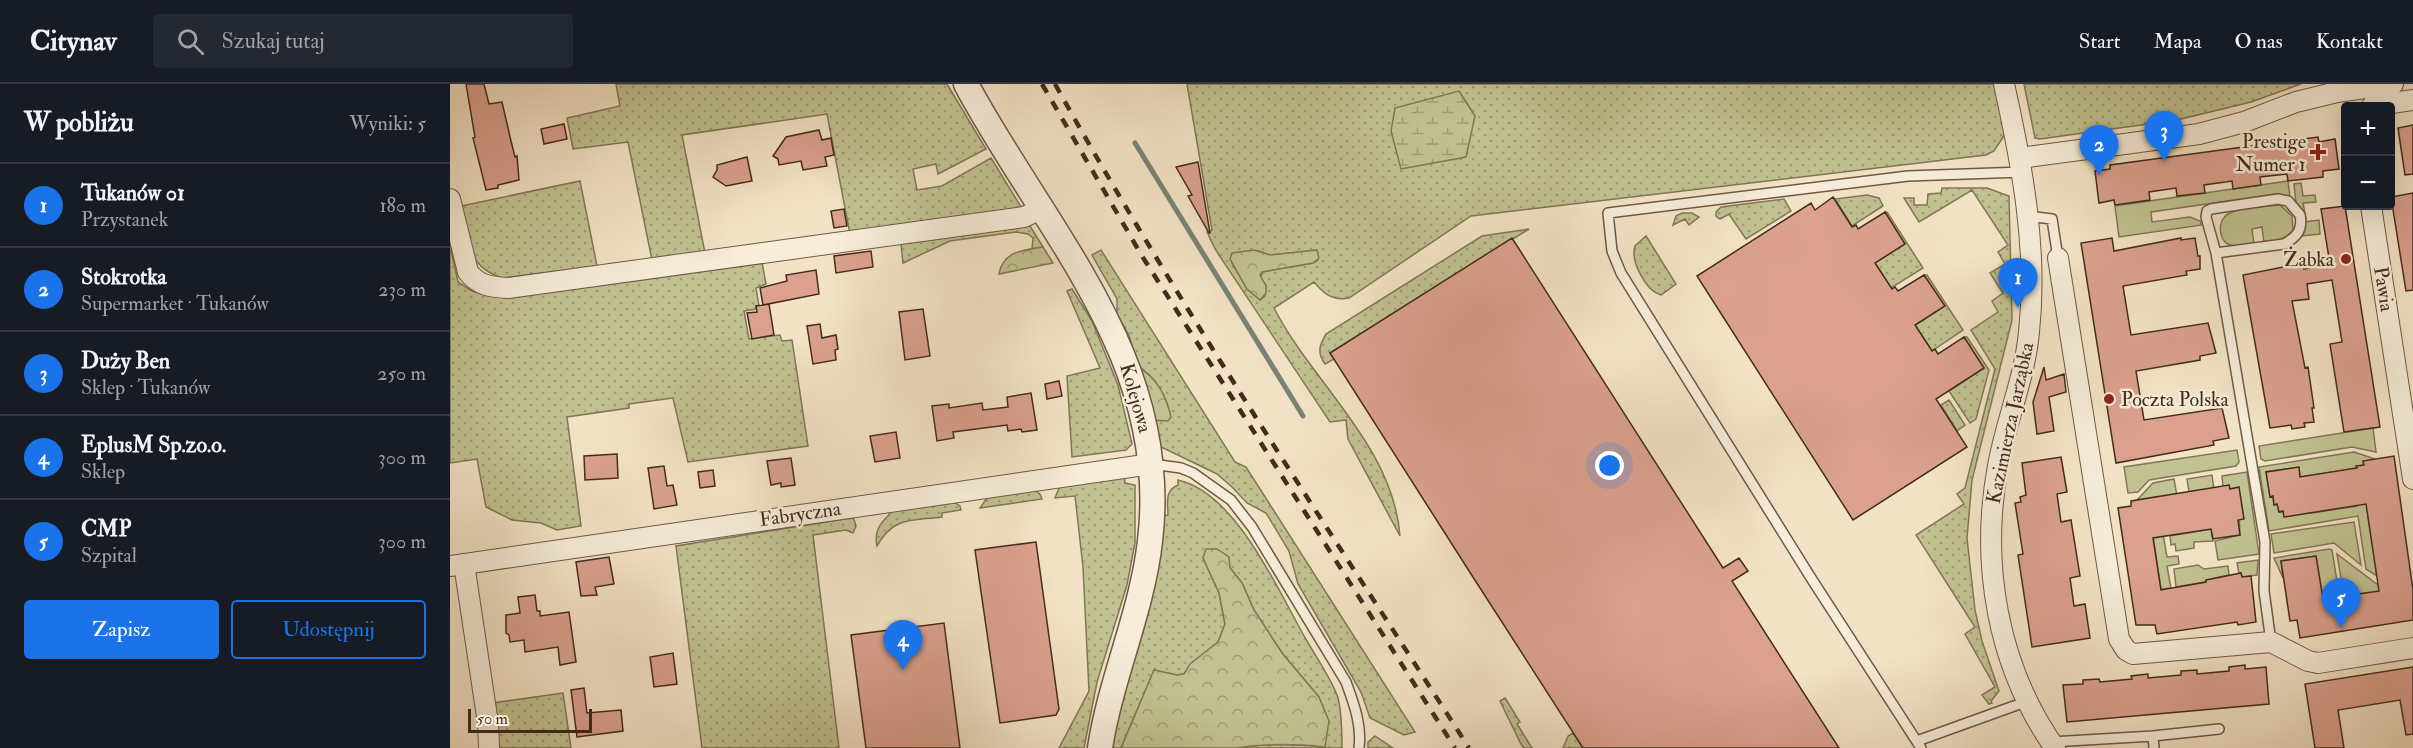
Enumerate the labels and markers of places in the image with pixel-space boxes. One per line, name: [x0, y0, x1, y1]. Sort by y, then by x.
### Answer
pin: 3: [2144, 112, 2184, 161]
pin: 2: [2080, 126, 2118, 175]
place label: Prestige Numer 1: [2236, 129, 2306, 177]
marker: Prestige Numer 1: [2311, 145, 2325, 159]
place label: Żabka: [2283, 246, 2335, 272]
marker: Żabka: [2339, 252, 2353, 266]
pin: 1: [1998, 258, 2038, 308]
place label: Poczta Polska: [2121, 387, 2229, 412]
marker: Poczta Polska: [2102, 392, 2116, 406]
pin: 5: [2322, 578, 2360, 628]
pin: 4: [884, 620, 922, 670]

